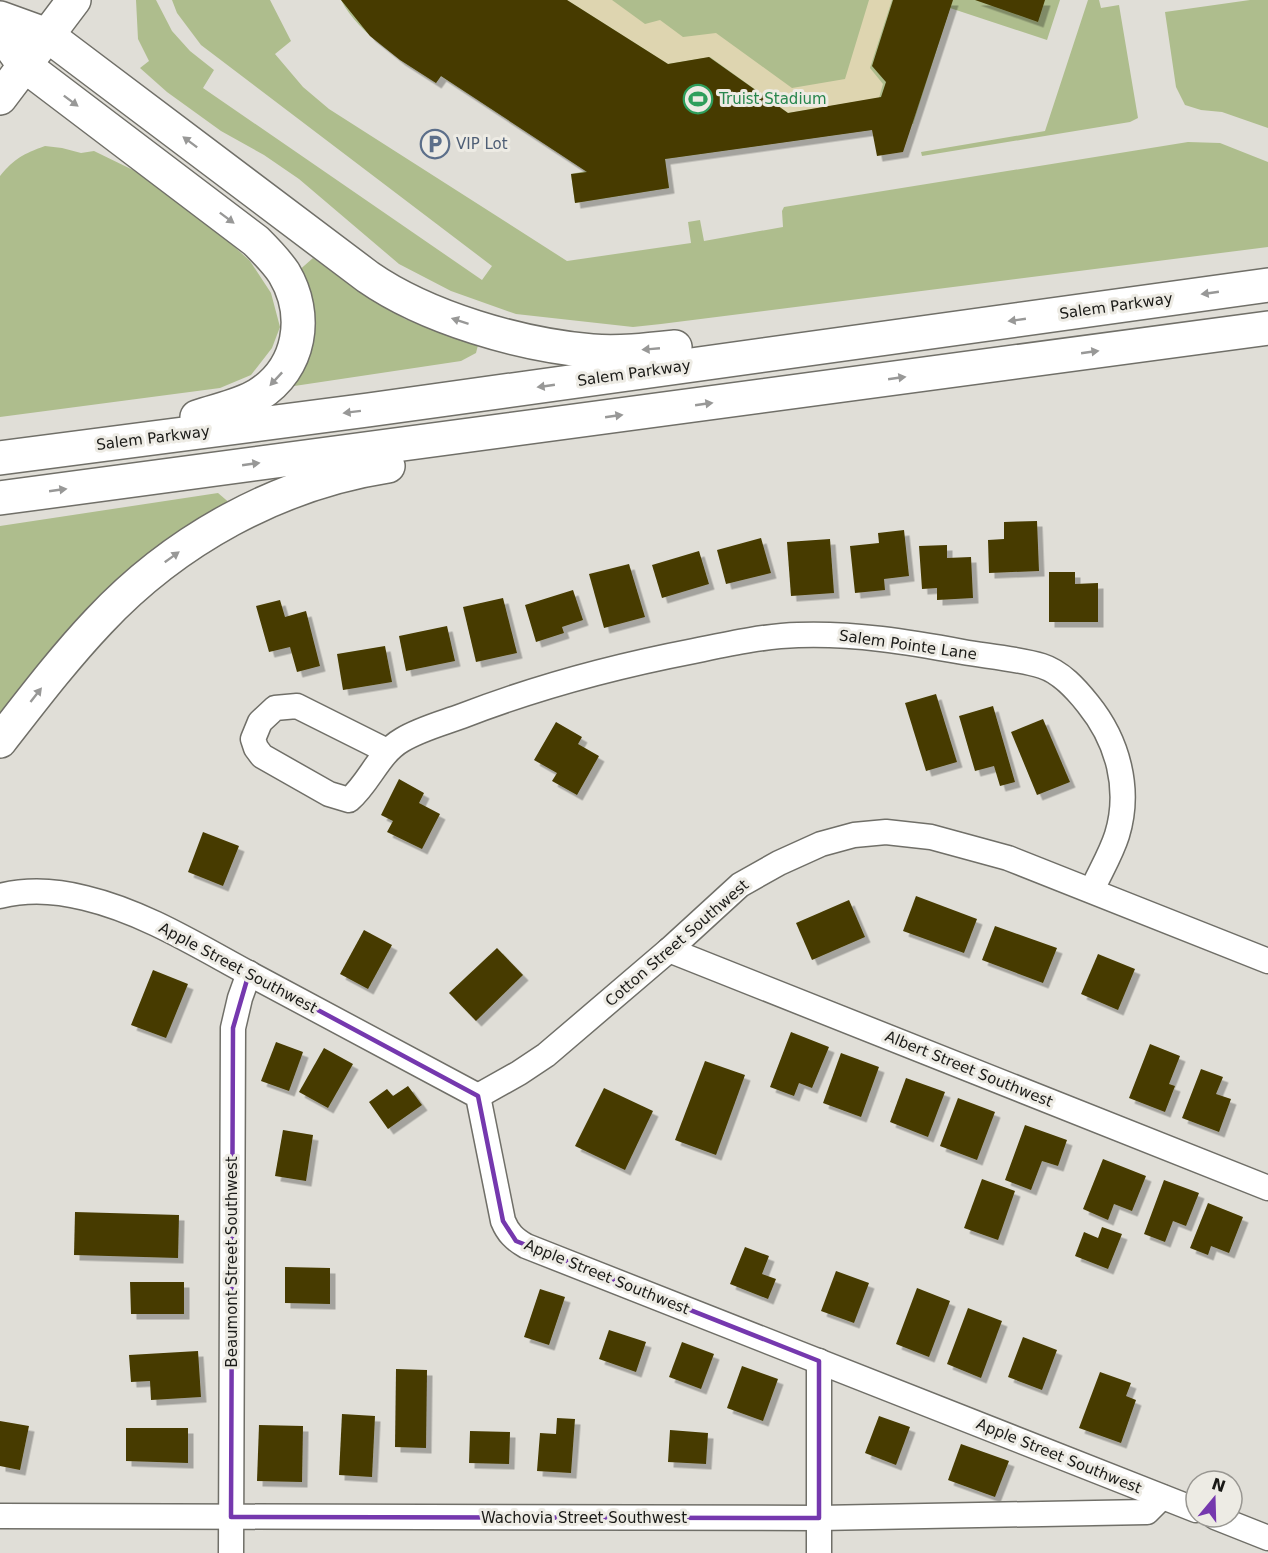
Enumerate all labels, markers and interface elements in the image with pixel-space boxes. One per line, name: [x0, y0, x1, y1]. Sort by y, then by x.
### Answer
sports icon: Truist Stadium: [682, 83, 714, 115]
place label: Truist Stadium: [718, 90, 827, 108]
one-way arrow: [63, 94, 79, 107]
parking icon: VIP Lot: [419, 128, 451, 160]
place label: VIP Lot: [456, 135, 508, 153]
one-way arrow: [183, 137, 198, 149]
one-way arrow: [219, 211, 234, 223]
one-way arrow: [1200, 288, 1219, 297]
street label: Salem Parkway: [1058, 289, 1174, 323]
one-way arrow: [451, 315, 469, 325]
one-way arrow: [1007, 316, 1026, 325]
one-way arrow: [641, 344, 660, 354]
one-way arrow: [1081, 348, 1100, 357]
street label: Salem Parkway: [576, 356, 692, 390]
one-way arrow: [270, 371, 283, 386]
one-way arrow: [888, 373, 907, 383]
one-way arrow: [536, 381, 555, 390]
one-way arrow: [694, 399, 713, 408]
one-way arrow: [343, 407, 362, 417]
one-way arrow: [605, 411, 624, 420]
street label: Salem Parkway: [95, 422, 211, 454]
one-way arrow: [242, 460, 261, 469]
one-way arrow: [49, 485, 68, 495]
one-way arrow: [164, 551, 180, 563]
street label: Salem Pointe Lane: [838, 626, 978, 664]
one-way arrow: [29, 687, 42, 703]
street label: Cotton Street Southwest: [602, 876, 752, 1010]
street label: Apple Street Southwest: [156, 919, 320, 1017]
street label: Albert Street Southwest: [883, 1027, 1056, 1111]
street label: Beaumont Street Southwest: [223, 1156, 241, 1368]
street label: Apple Street Southwest: [522, 1236, 692, 1318]
street label: Apple Street Southwest: [974, 1415, 1144, 1497]
north arrow: [1184, 1469, 1244, 1529]
text: N: [1209, 1474, 1228, 1496]
street label: Wachovia Street Southwest: [481, 1509, 687, 1527]

